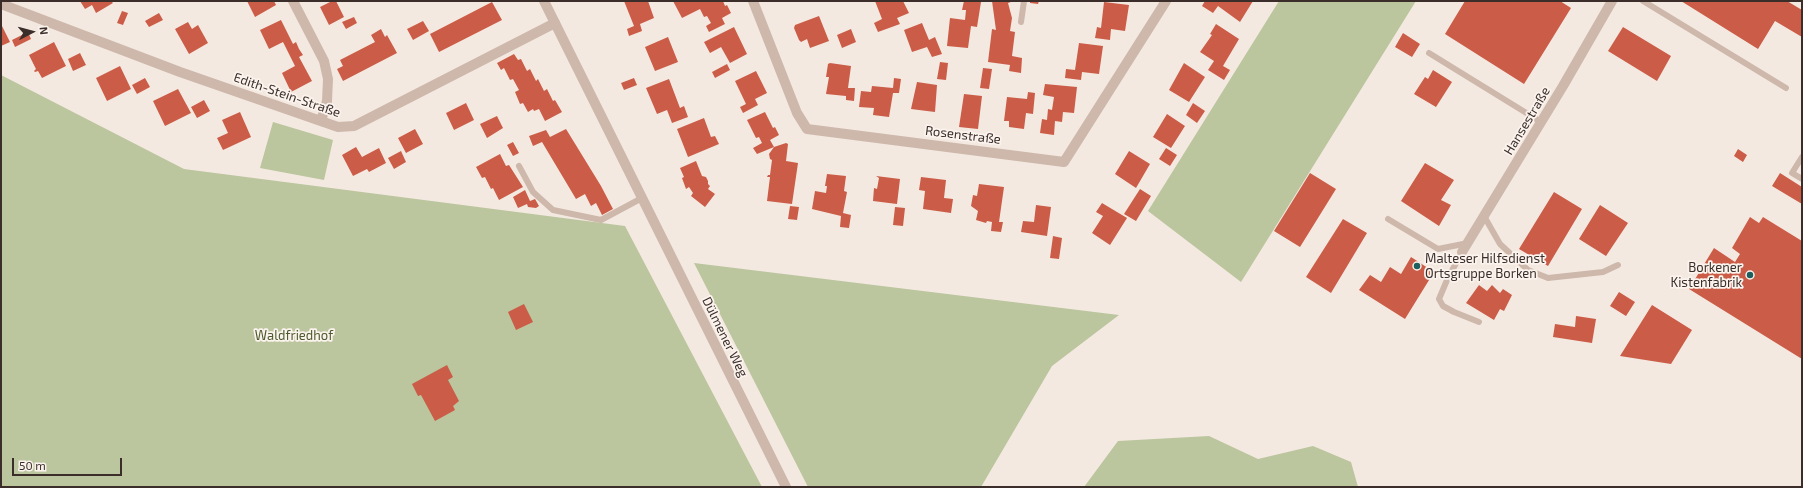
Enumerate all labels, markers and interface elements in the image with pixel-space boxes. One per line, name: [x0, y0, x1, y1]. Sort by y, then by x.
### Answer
north arrow: [12, 12, 52, 52]
text: N: [38, 26, 51, 35]
street label: Edith-Stein-Straße: [232, 69, 342, 121]
street label: Hansestraße: [1501, 84, 1553, 158]
street label: Rosenstraße: [924, 123, 1002, 147]
place label: Malteser Hilfsdienst Ortsgruppe Borken: [1425, 251, 1545, 282]
place label: Borkener Kistenfabrik: [1670, 260, 1742, 291]
marker: Malteser Hilfsdienst Ortsgruppe Borken: [1412, 261, 1422, 271]
marker: Borkener Kistenfabrik: [1745, 270, 1755, 280]
street label: Dülmener Weg: [699, 294, 751, 380]
park label: Waldfriedhof: [255, 328, 333, 344]
scale bar: [14, 450, 124, 476]
text: 50 m: [19, 458, 46, 472]

